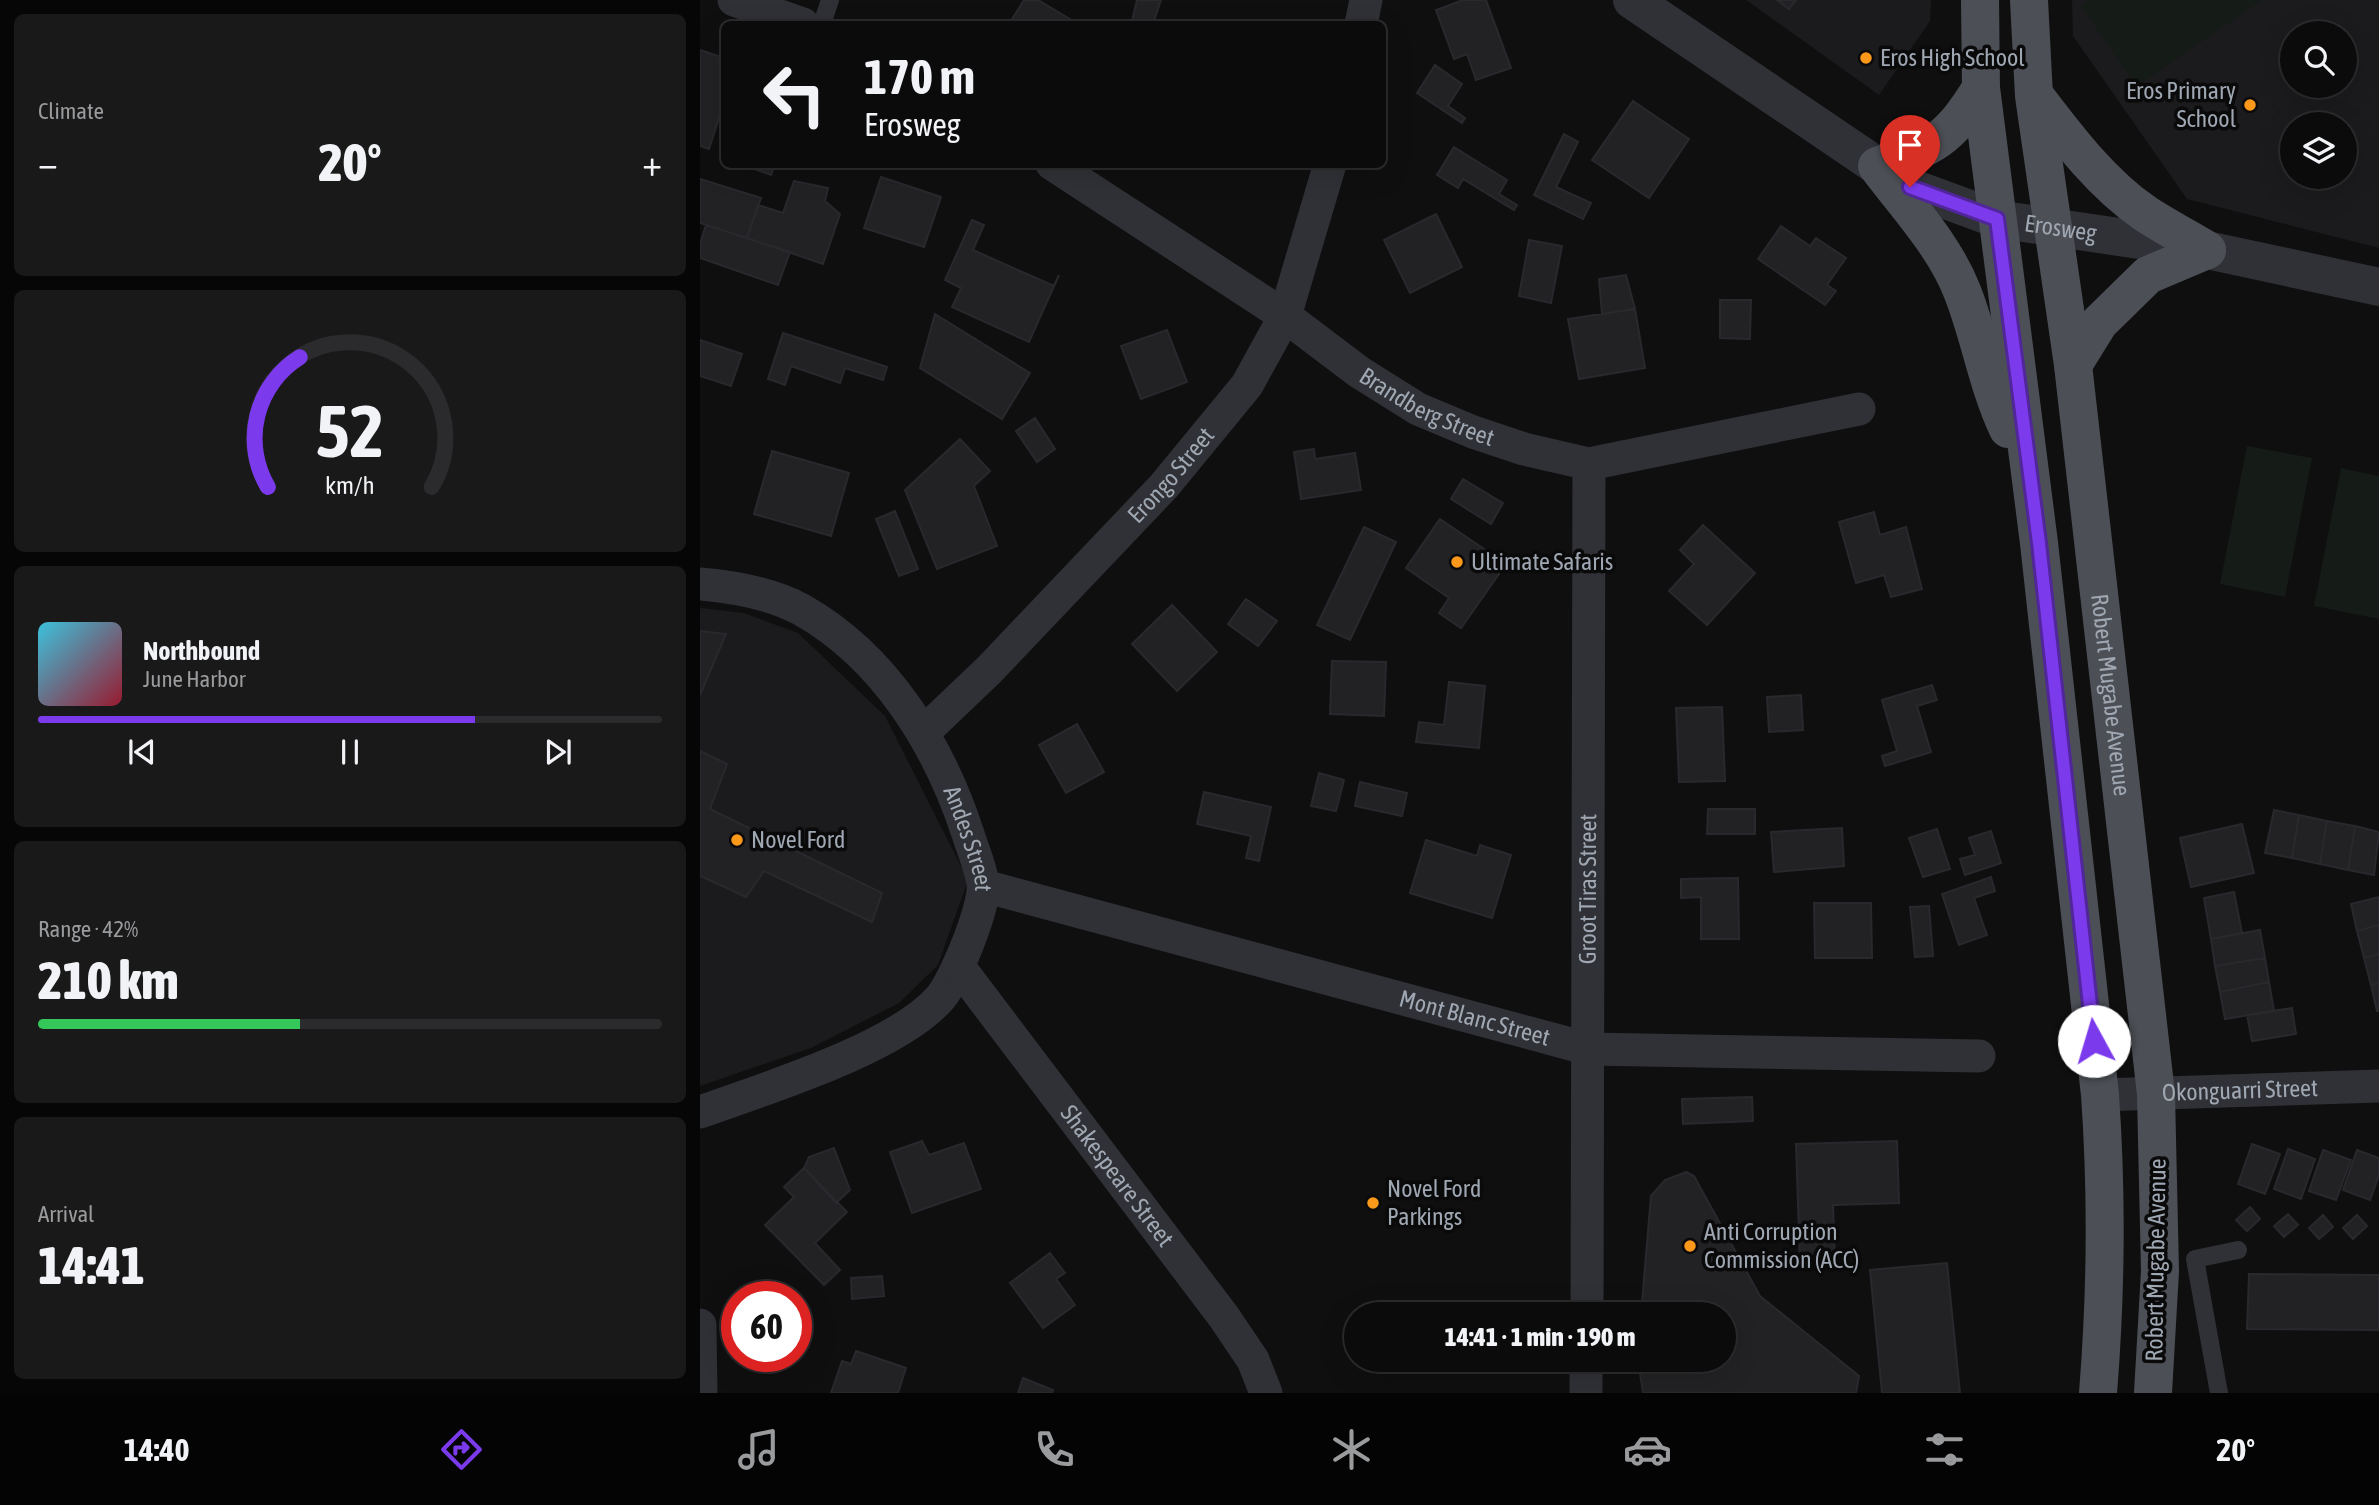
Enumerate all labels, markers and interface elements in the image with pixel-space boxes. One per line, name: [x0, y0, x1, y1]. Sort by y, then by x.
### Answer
map controls: [2280, 21, 2357, 189]
button: search: [2280, 21, 2357, 98]
place label: Eros High School: [1880, 44, 2025, 71]
text: 170 m: [864, 48, 975, 104]
icon: left: [749, 49, 840, 140]
marker: Eros High School: [1858, 50, 1874, 66]
place label: Eros Primary School: [2126, 77, 2237, 132]
marker: Eros Primary School: [2242, 97, 2258, 113]
text: Climate: [38, 98, 104, 124]
text: Erosweg: [864, 106, 960, 143]
button: layers: [2280, 112, 2357, 189]
pin: [1880, 115, 1940, 187]
icon: arrive: [1891, 126, 1929, 164]
text: 20°: [318, 132, 382, 192]
text: −: [38, 141, 58, 184]
text: +: [642, 141, 662, 184]
street label: Erosweg: [2023, 209, 2099, 247]
street label: Brandberg Street: [1355, 362, 1498, 451]
text: 52: [316, 389, 384, 472]
street label: Erongo Street: [1122, 422, 1219, 528]
text: km/h: [325, 470, 375, 498]
place label: Ultimate Safaris: [1471, 548, 1613, 575]
marker: Ultimate Safaris: [1449, 554, 1465, 570]
street label: Robert Mugabe Avenue: [2086, 592, 2136, 797]
text: Northbound: [143, 636, 260, 666]
text: June Harbor: [143, 666, 246, 692]
icon: previous: [123, 733, 161, 771]
icon: pause: [331, 733, 369, 771]
icon: next: [539, 733, 577, 771]
street label: Andes Street: [938, 782, 997, 892]
street label: Groot Tiras Street: [1574, 814, 1601, 964]
place label: Novel Ford: [751, 826, 845, 853]
marker: Novel Ford: [729, 832, 745, 848]
text: Range · 42%: [38, 916, 138, 942]
text: 210 km: [38, 950, 179, 1010]
street label: Mont Blanc Street: [1396, 985, 1553, 1051]
position arrow: [2057, 1004, 2131, 1078]
street label: Okonguarri Street: [2162, 1074, 2318, 1106]
street label: Shakespeare Street: [1056, 1100, 1180, 1252]
street label: Robert Mugabe Avenue: [2140, 1158, 2171, 1362]
place label: Novel Ford Parkings: [1387, 1175, 1481, 1230]
marker: Novel Ford Parkings: [1365, 1195, 1381, 1211]
text: Arrival: [38, 1201, 94, 1227]
place label: Anti Corruption Commission (ACC): [1704, 1218, 1859, 1273]
text: 14:41: [38, 1235, 145, 1295]
marker: Anti Corruption Commission (ACC): [1682, 1238, 1698, 1254]
speed limit sign: 60: [721, 1281, 812, 1372]
text: 14:41 · 1 min · 190 m: [1445, 1322, 1635, 1352]
icon: directions: [437, 1425, 486, 1474]
icon: music: [734, 1425, 783, 1474]
icon: phone: [1030, 1425, 1079, 1474]
icon: climate: [1327, 1425, 1376, 1474]
icon: car: [1623, 1425, 1672, 1474]
icon: filters: [1920, 1425, 1969, 1474]
text: 14:40: [124, 1431, 190, 1468]
text: 20°: [2216, 1431, 2255, 1468]

